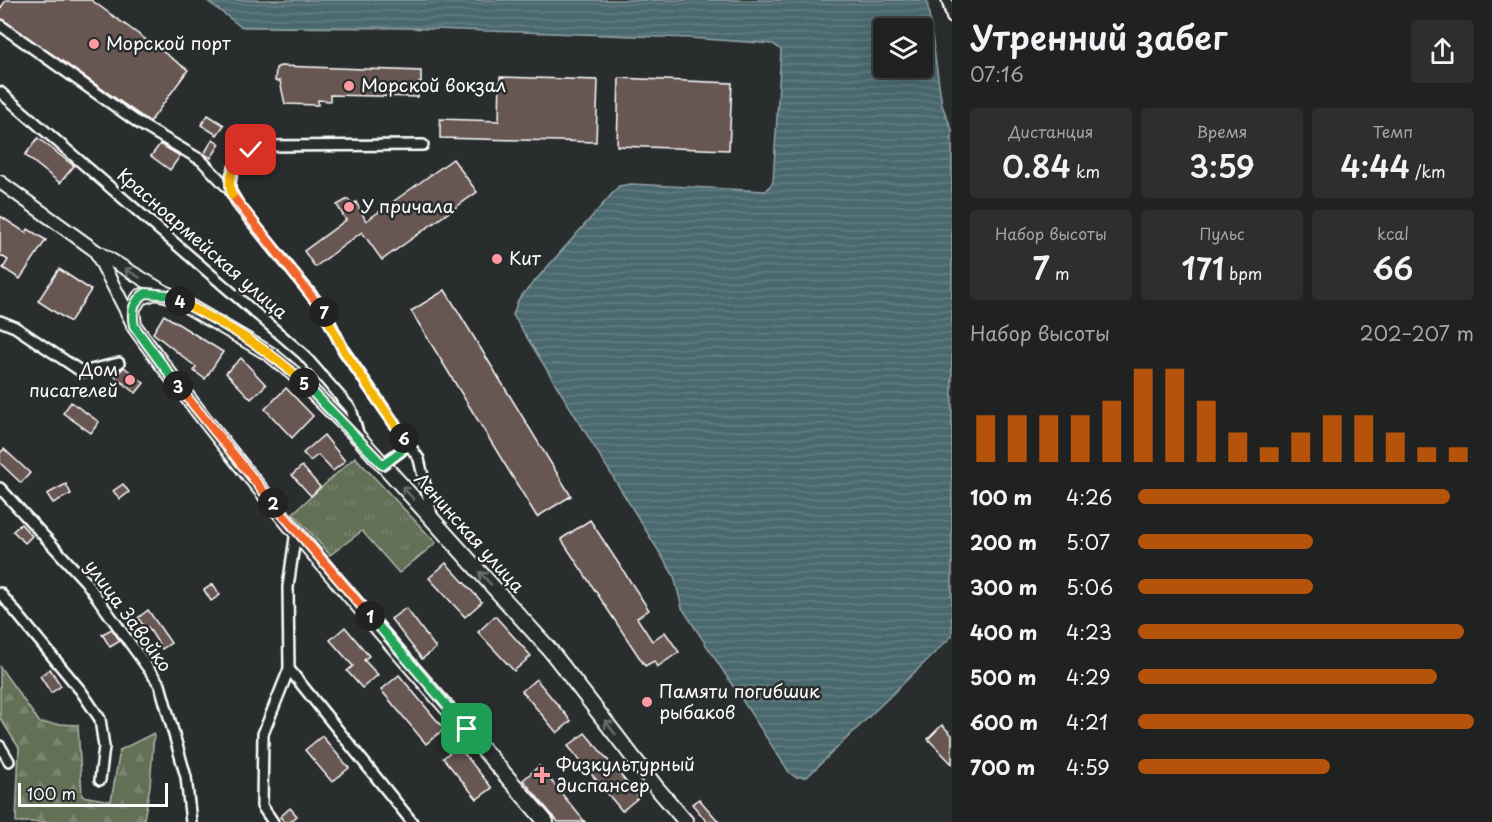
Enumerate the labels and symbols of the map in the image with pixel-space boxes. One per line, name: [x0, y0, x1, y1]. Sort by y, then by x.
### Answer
place label: Морской порт: [106, 29, 231, 56]
marker: Морской порт: [87, 37, 101, 51]
place label: Морской вокзал: [361, 71, 506, 98]
marker: Морской вокзал: [342, 79, 356, 93]
pin: [225, 124, 276, 175]
street label: Красноармейская улица: [112, 161, 295, 325]
place label: У причала: [361, 192, 455, 219]
marker: У причала: [342, 200, 356, 214]
place label: Кит: [509, 244, 542, 271]
marker: Кит: [490, 252, 504, 266]
one-way arrow: [124, 266, 141, 278]
pin: 4: [165, 286, 195, 316]
pin: 7: [309, 297, 339, 327]
place label: Дом писателей: [29, 355, 118, 403]
pin: 5: [289, 368, 319, 398]
pin: 3: [163, 371, 193, 401]
marker: Дом писателей: [123, 373, 137, 387]
pin: 6: [389, 423, 419, 453]
street label: Ленинская улица: [409, 466, 532, 599]
one-way arrow: [401, 486, 415, 501]
pin: 2: [258, 488, 288, 518]
street label: улица Завойко: [79, 553, 179, 677]
one-way arrow: [478, 570, 492, 585]
pin: 1: [355, 601, 385, 631]
place label: Памяти погибшик рыбаков: [659, 677, 820, 725]
marker: Памяти погибшик рыбаков: [640, 695, 654, 709]
pin: [441, 703, 492, 754]
one-way arrow: [604, 720, 617, 736]
place label: Физкультурный диспансер: [556, 750, 695, 798]
marker: Физкультурный диспансер: [533, 766, 551, 784]
scale bar: [18, 780, 168, 808]

